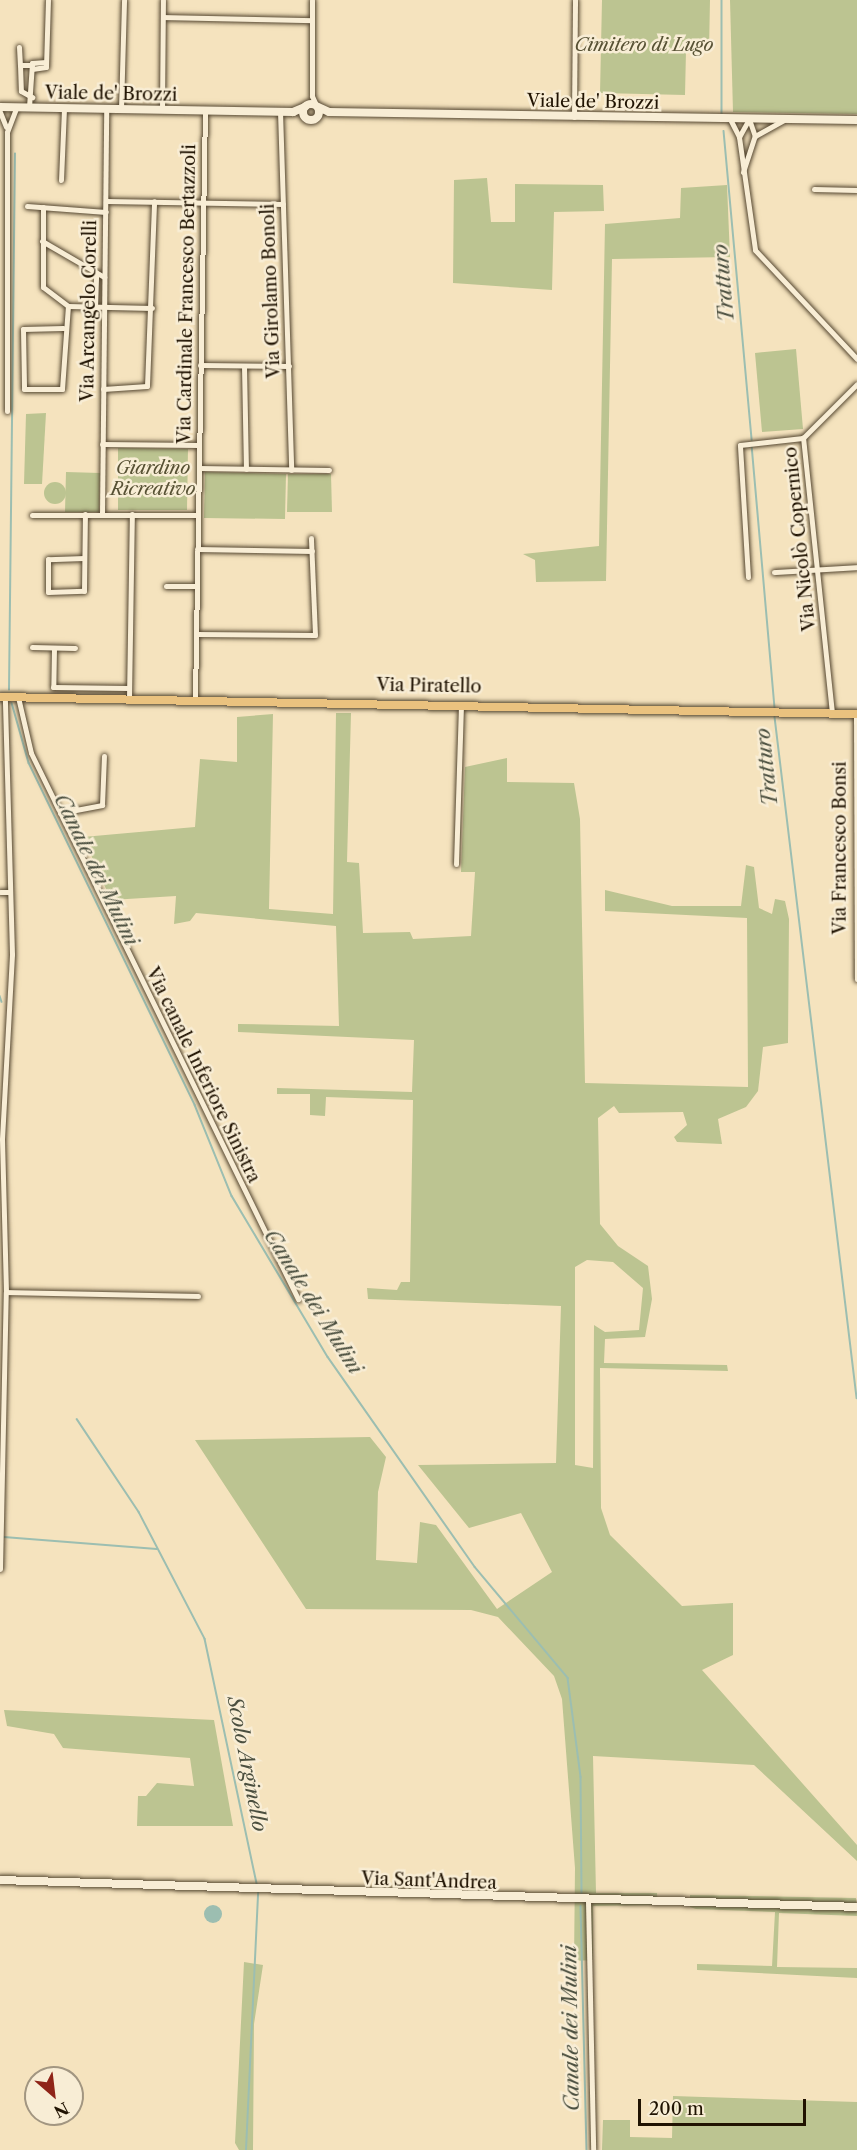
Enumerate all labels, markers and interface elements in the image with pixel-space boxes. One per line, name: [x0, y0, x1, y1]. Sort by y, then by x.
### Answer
park label: Cimitero di Lugo: [575, 34, 713, 56]
street label: Viale de' Brozzi: [44, 82, 178, 106]
street label: Viale de' Brozzi: [526, 90, 660, 114]
street label: Via Cardinale Francesco Bertazzoli: [174, 144, 200, 444]
street label: Via Girolamo Bonoli: [257, 203, 285, 379]
street label: Via Arcangelo Corelli: [77, 219, 101, 403]
water label: Tratturo: [709, 243, 739, 323]
street label: Via Nicolò Copernico: [780, 446, 820, 632]
park label: Giardino Ricreativo: [111, 458, 195, 500]
street label: Via Piratello: [376, 674, 482, 698]
water label: Tratturo: [751, 727, 783, 807]
street label: Via Francesco Bonsi: [829, 761, 851, 935]
water label: Canale dei Mulini: [49, 790, 143, 950]
street label: Via canale Inferiore Sinistra: [141, 964, 265, 1186]
water label: Canale dei Mulini: [259, 1225, 367, 1379]
water label: Scolo Arginello: [222, 1694, 272, 1834]
street label: Via Sant'Andrea: [361, 1868, 497, 1894]
water label: Canale dei Mulini: [558, 1945, 584, 2111]
north arrow: [24, 2066, 84, 2126]
scale bar: [641, 2087, 809, 2125]
text: N: [51, 2098, 72, 2122]
text: 200 m: [649, 2098, 704, 2120]

